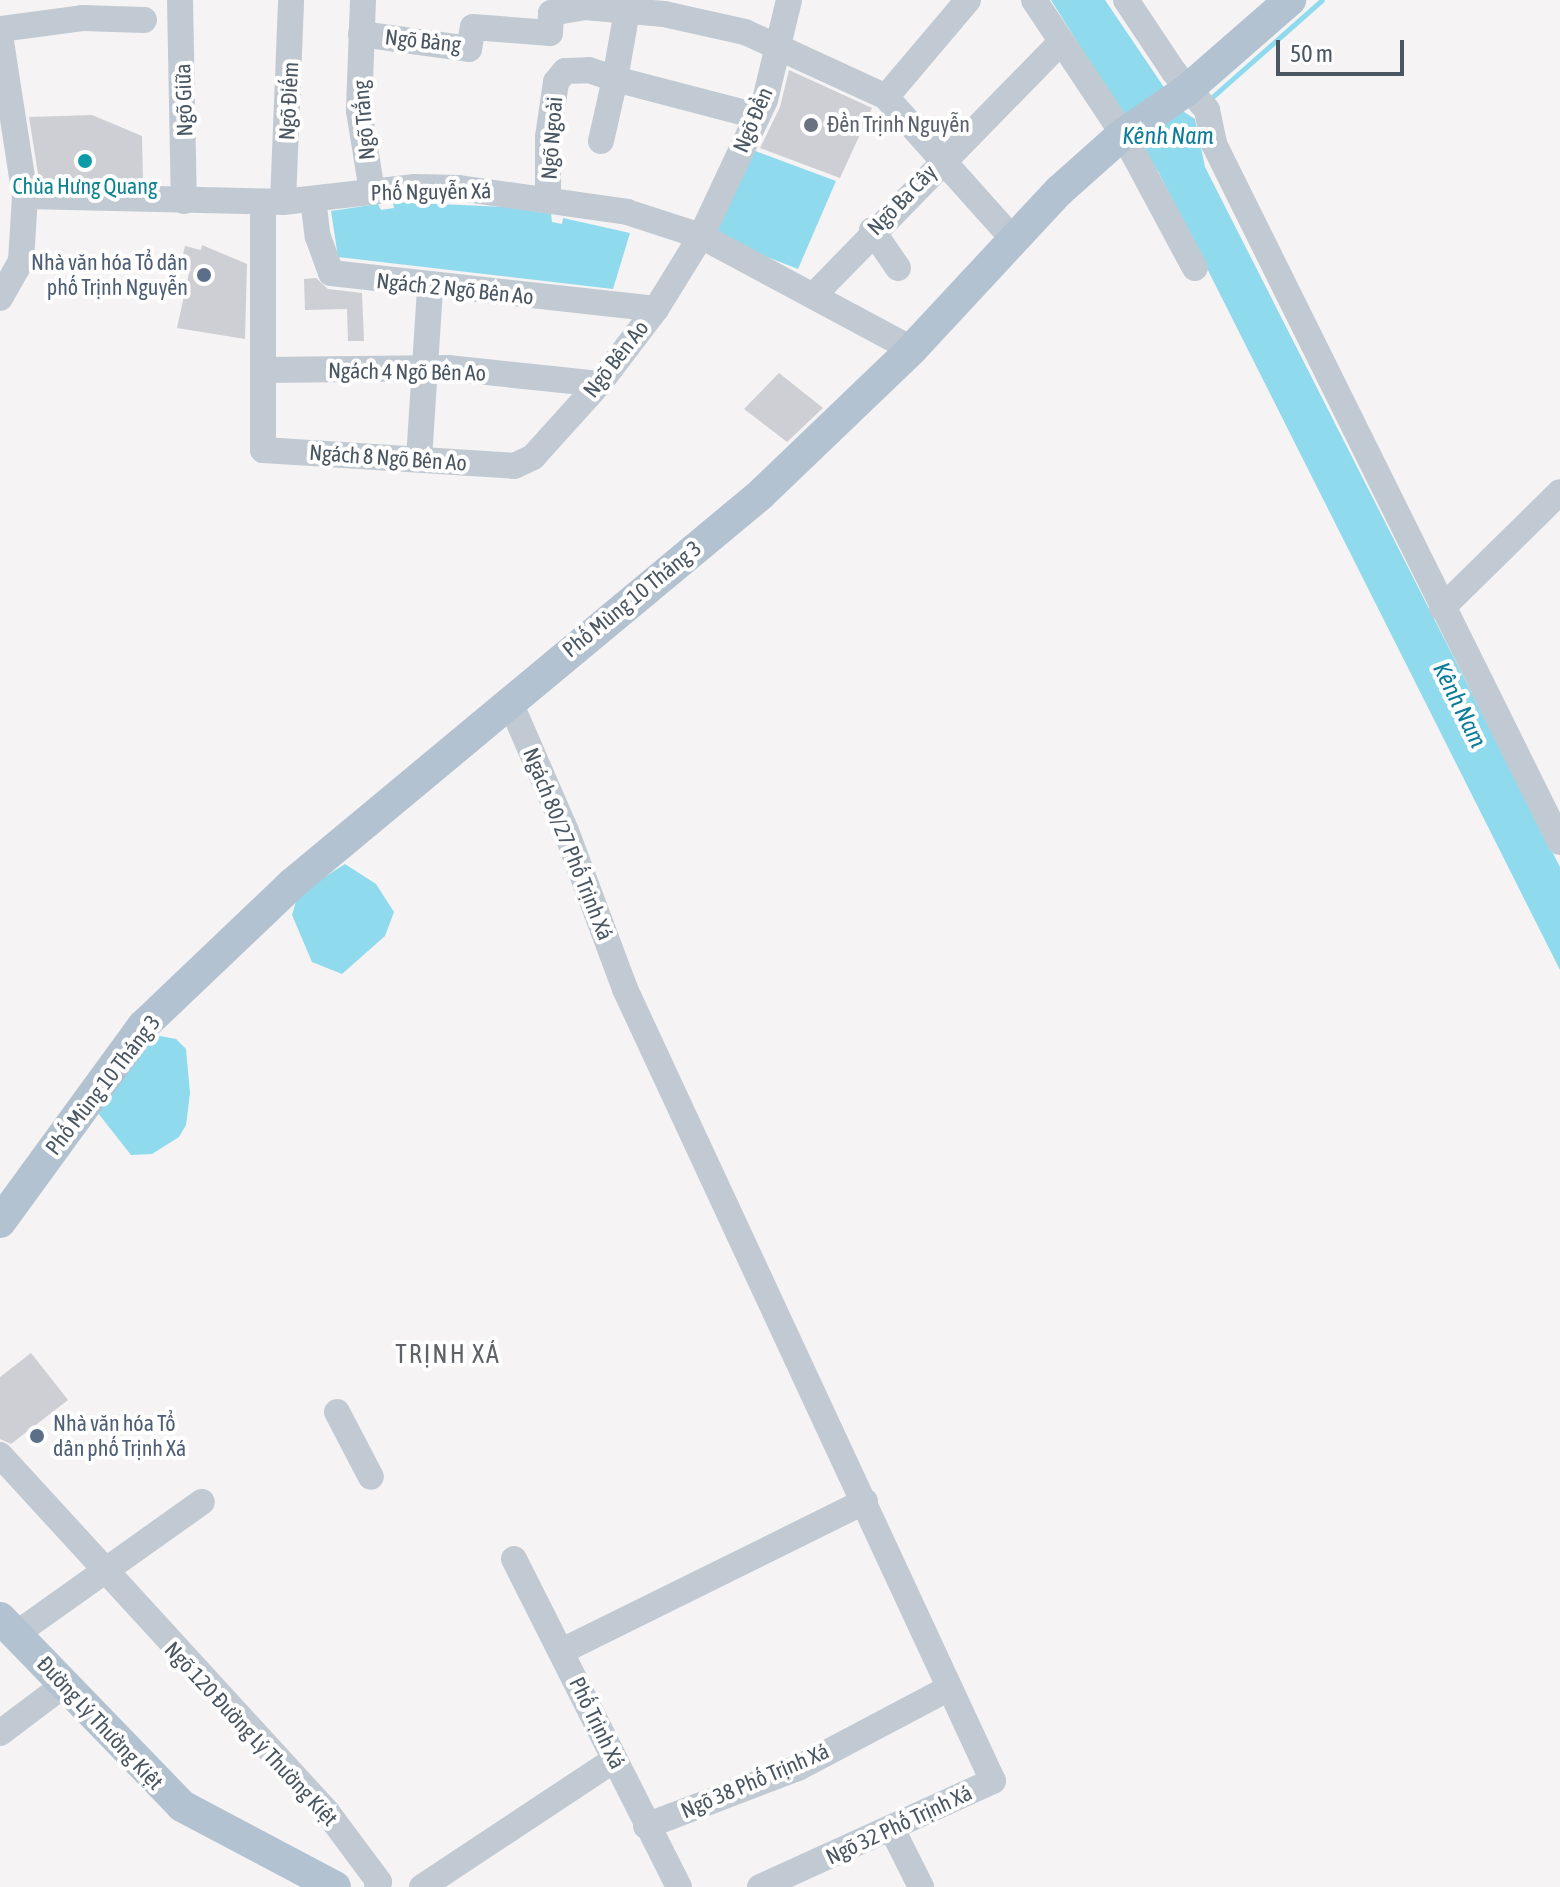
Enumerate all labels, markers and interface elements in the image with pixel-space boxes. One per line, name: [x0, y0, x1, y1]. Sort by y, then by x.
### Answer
street label: Ngõ Bàng: [384, 24, 462, 58]
scale bar: [1280, 24, 1408, 74]
text: 50 m: [1290, 40, 1333, 67]
street label: Ngõ Điếm: [274, 61, 304, 141]
street label: Ngõ Giữa: [170, 63, 198, 137]
street label: Ngõ Trắng: [347, 79, 381, 161]
street label: Ngõ Đền: [727, 83, 779, 157]
street label: Ngõ Ngoài: [536, 96, 568, 180]
place label: Đền Trịnh Nguyễn: [827, 112, 970, 138]
marker: Đền Trịnh Nguyễn: [802, 116, 820, 134]
water label: Kênh Nam: [1122, 122, 1214, 150]
marker: Chùa Hưng Quang: [76, 152, 94, 170]
street label: Ngõ Ba Cây: [862, 159, 942, 241]
place label: Chùa Hưng Quang: [13, 174, 157, 200]
street label: Phố Nguyễn Xá: [371, 178, 491, 206]
place label: Nhà văn hóa Tổ dân phố Trịnh Nguyễn: [31, 249, 188, 300]
marker: Nhà văn hóa Tổ dân phố Trịnh Nguyễn: [195, 266, 213, 284]
street label: Ngách 2 Ngõ Bên Ao: [375, 268, 535, 310]
street label: Ngõ Bên Ao: [578, 315, 654, 403]
street label: Ngách 4 Ngõ Bên Ao: [328, 357, 486, 387]
street label: Ngách 8 Ngõ Bên Ao: [308, 439, 468, 477]
street label: Phố Mùng 10 Tháng 3: [557, 535, 707, 663]
water label: Kênh Nam: [1427, 658, 1493, 752]
street label: Ngách 80/27 Phố Trịnh Xá: [517, 744, 619, 944]
street label: Phố Mùng 10 Tháng 3: [40, 1010, 166, 1160]
district label: TRỊNH XÁ: [395, 1339, 501, 1371]
place label: Nhà văn hóa Tổ dân phố Trịnh Xá: [53, 1410, 186, 1462]
marker: Nhà văn hóa Tổ dân phố Trịnh Xá: [28, 1427, 46, 1445]
street label: Ngõ 120 Đường Lý Thường Kiệt: [159, 1637, 343, 1831]
street label: Đường Lý Thường Kiệt: [32, 1651, 168, 1795]
street label: Phố Trịnh Xá: [563, 1673, 631, 1773]
street label: Ngõ 38 Phố Trịnh Xá: [677, 1738, 833, 1824]
street label: Ngõ 32 Phố Trịnh Xá: [822, 1780, 976, 1870]

